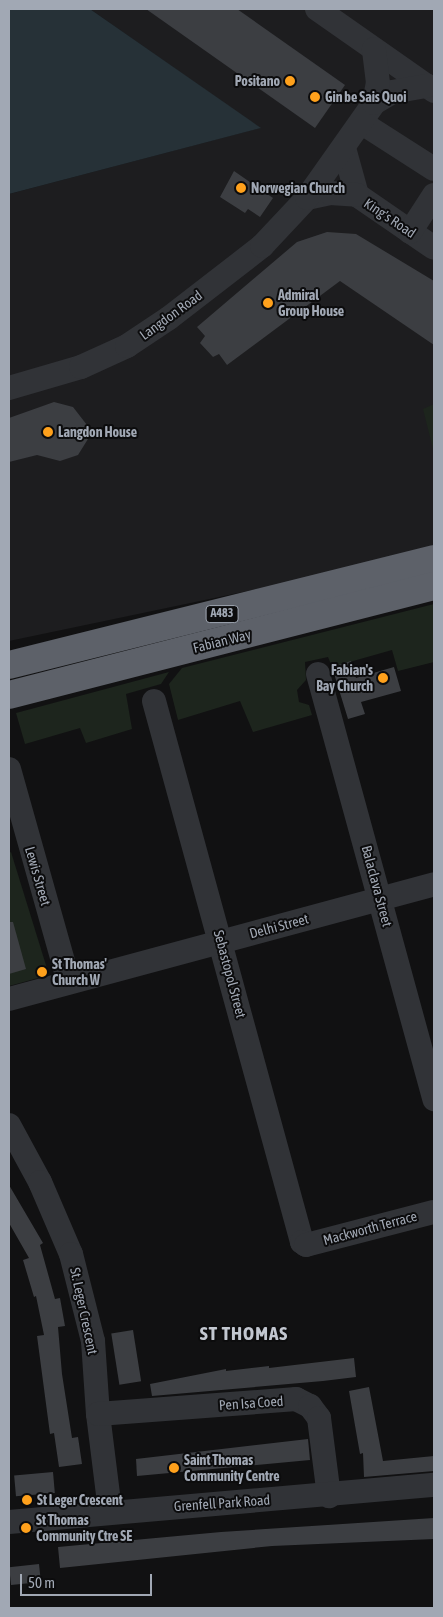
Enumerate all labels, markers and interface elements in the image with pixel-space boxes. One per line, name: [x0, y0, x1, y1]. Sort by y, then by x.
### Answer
place label: Positano: [235, 73, 280, 89]
marker: Positano: [284, 75, 296, 87]
place label: Gin be Sais Quoi: [325, 89, 406, 105]
marker: Gin be Sais Quoi: [309, 91, 321, 103]
place label: Norwegian Church: [251, 180, 345, 196]
marker: Norwegian Church: [235, 182, 247, 194]
street label: King's Road: [361, 195, 419, 241]
street label: Langdon Road: [136, 287, 206, 343]
place label: Admiral Group House: [278, 287, 344, 320]
marker: Admiral Group House: [262, 297, 274, 309]
place label: Langdon House: [58, 424, 137, 440]
marker: Langdon House: [42, 426, 54, 438]
road number: A483: [204, 604, 240, 624]
street label: Fabian Way: [191, 626, 253, 656]
place label: Fabian's Bay Church: [316, 662, 373, 694]
marker: Fabian's Bay Church: [377, 672, 389, 684]
street label: Balaclava Street: [358, 843, 396, 929]
street label: Lewis Street: [22, 844, 54, 908]
street label: Delhi Street: [248, 910, 310, 942]
street label: Sebastopol Street: [210, 928, 250, 1020]
place label: St Thomas' Church W: [52, 956, 107, 989]
marker: St Thomas' Church W: [36, 966, 48, 978]
street label: Mackworth Terrace: [321, 1207, 419, 1249]
street label: St. Leger Crescent: [67, 1266, 101, 1356]
district label: ST THOMAS: [199, 1323, 289, 1345]
street label: Pen Isa Coed: [218, 1392, 284, 1414]
place label: Saint Thomas Community Centre: [184, 1452, 279, 1484]
marker: Saint Thomas Community Centre: [168, 1462, 180, 1474]
street label: Grenfell Park Road: [173, 1491, 271, 1515]
place label: St Leger Crescent: [37, 1492, 123, 1508]
marker: St Leger Crescent: [21, 1494, 33, 1506]
place label: St Thomas Community Ctre SE: [36, 1512, 132, 1544]
marker: St Thomas Community Ctre SE: [20, 1522, 32, 1534]
scale bar: [22, 1564, 155, 1596]
text: 50 m: [28, 1574, 55, 1591]

